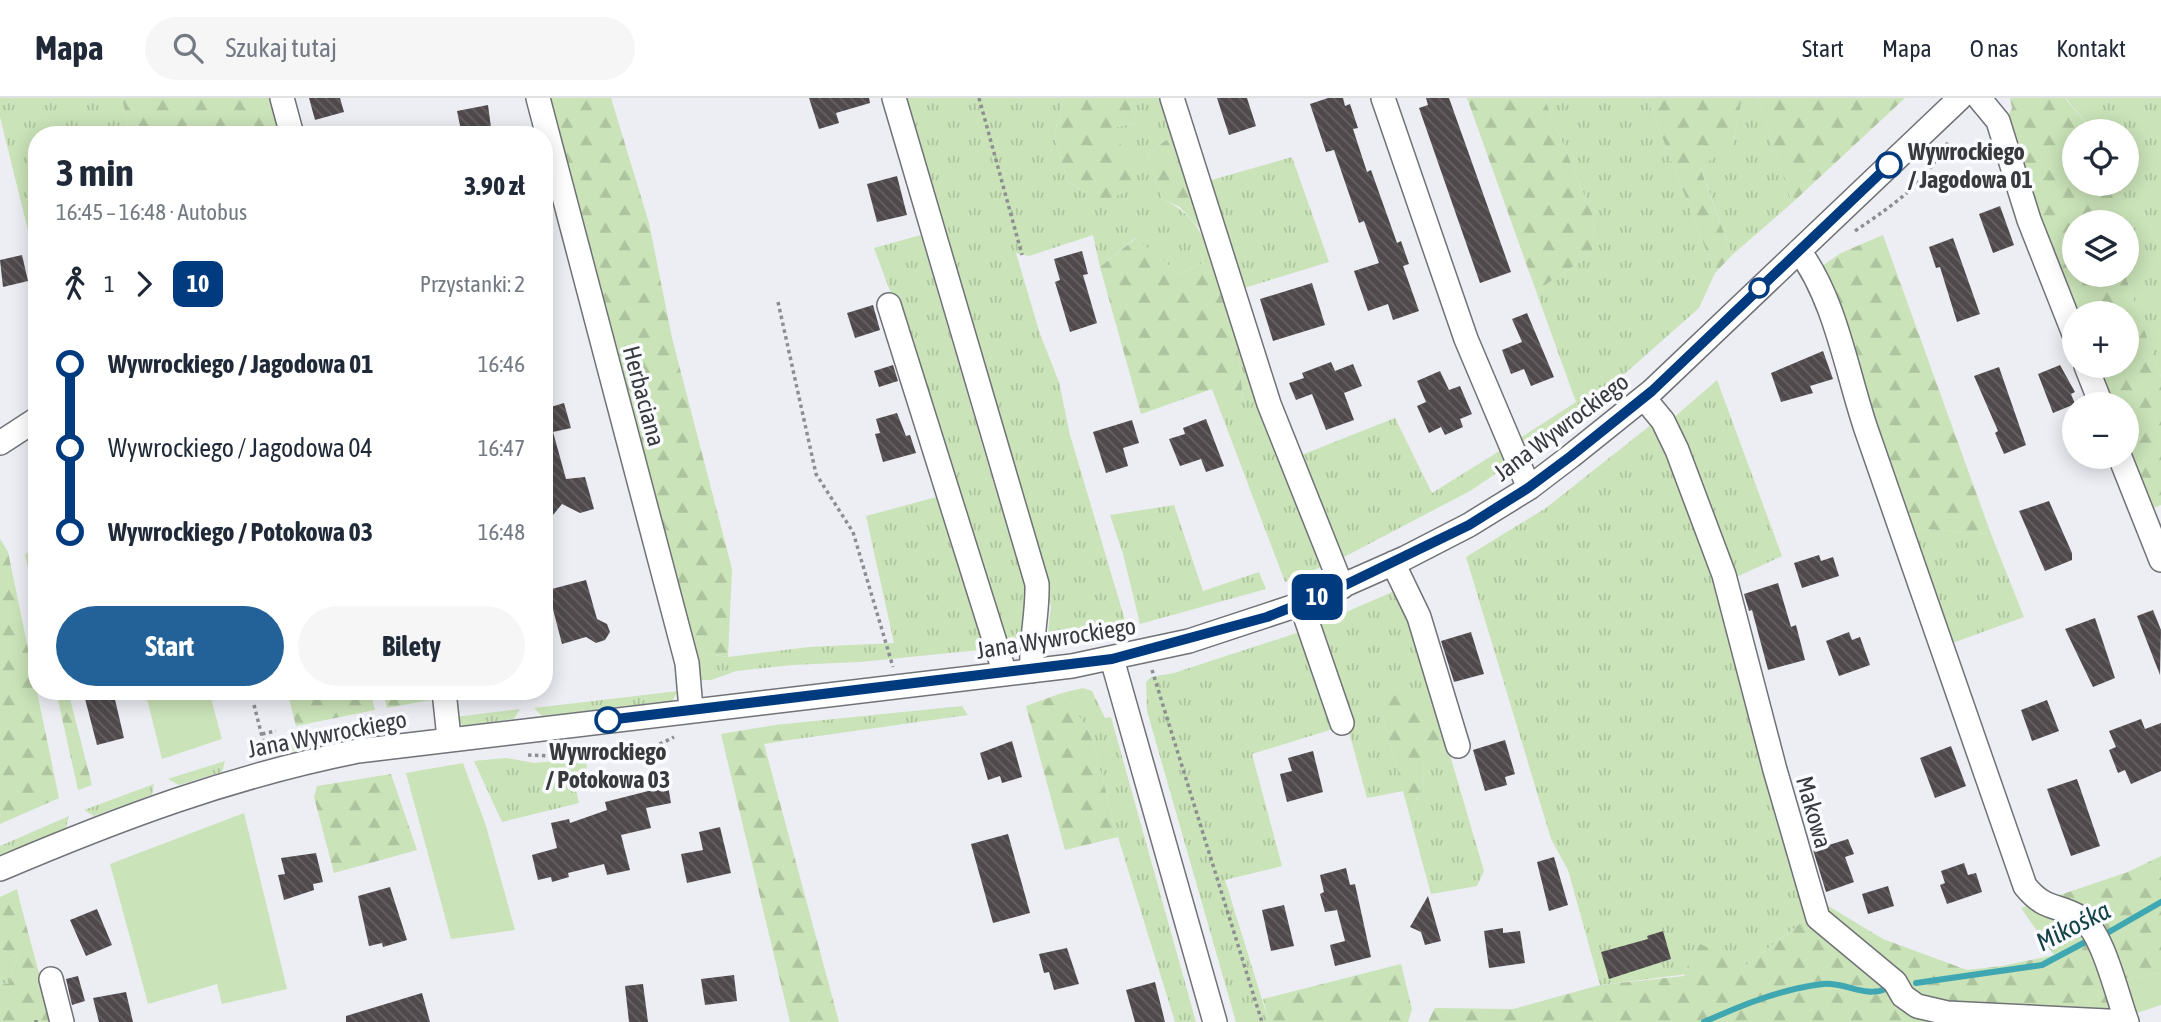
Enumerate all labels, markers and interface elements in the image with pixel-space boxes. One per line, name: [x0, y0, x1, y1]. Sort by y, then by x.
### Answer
search box: [145, 17, 635, 80]
text: Mapa: [35, 29, 103, 67]
icon: search: [169, 29, 207, 67]
text: Szukaj tutaj: [225, 33, 337, 63]
text: Start: [1802, 35, 1844, 62]
text: Mapa: [1882, 35, 1932, 62]
text: O nas: [1970, 35, 2018, 62]
text: Kontakt: [2056, 35, 2126, 62]
map controls: [2062, 119, 2139, 469]
button: locate: [2062, 119, 2139, 196]
place label: Wywrockiego / Jagodowa 01: [1907, 138, 2033, 193]
text: 3 min: [56, 151, 134, 194]
marker: Wywrockiego / Jagodowa 01: [1876, 152, 1902, 178]
text: 3.90 zł: [464, 171, 525, 201]
text: 16:45 – 16:48 · Autobus: [56, 199, 247, 225]
button: layers: [2062, 210, 2139, 287]
icon: walk: [56, 265, 94, 303]
icon: forward: [125, 265, 163, 303]
text: 10: [187, 270, 209, 297]
text: 1: [104, 271, 115, 297]
text: Przystanki: 2: [420, 271, 525, 297]
unlabelled marker: [1749, 278, 1769, 298]
button: +: [2062, 301, 2139, 378]
street label: Herbaciana: [618, 343, 670, 449]
text: Wywrockiego / Jagodowa 01: [108, 349, 373, 379]
text: 16:46: [478, 351, 525, 377]
street label: Jana Wywrockiego: [1489, 368, 1633, 486]
button: −: [2062, 392, 2139, 469]
text: Wywrockiego / Jagodowa 04: [108, 433, 373, 463]
text: 16:47: [478, 435, 525, 461]
text: Wywrockiego / Potokowa 03: [108, 517, 373, 547]
text: 16:48: [478, 519, 525, 545]
line badge: 10: [1286, 574, 1348, 620]
text: 10: [1306, 583, 1328, 610]
button: Start: [56, 606, 284, 686]
button: Bilety: [298, 606, 525, 686]
street label: Jana Wywrockiego: [974, 612, 1138, 664]
street label: Jana Wywrockiego: [245, 705, 409, 763]
marker: Wywrockiego / Potokowa 03: [595, 707, 621, 733]
place label: Wywrockiego / Potokowa 03: [546, 738, 670, 793]
street label: Makowa: [1791, 773, 1837, 851]
water label: Mikośka: [2031, 895, 2115, 957]

